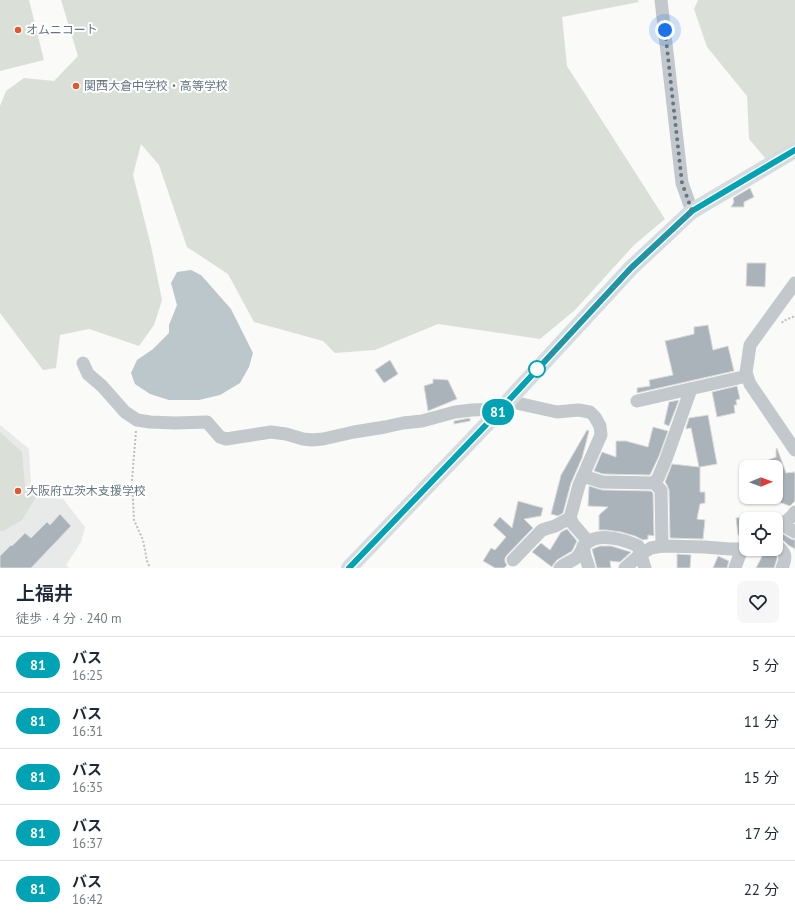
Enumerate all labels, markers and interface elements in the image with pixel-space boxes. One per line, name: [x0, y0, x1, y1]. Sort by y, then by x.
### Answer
your location: [655, 20, 675, 40]
place label: オムニコート: [26, 22, 98, 37]
marker: オムニコート: [13, 25, 23, 35]
place label: 関西大倉中学校・高等学校: [84, 78, 228, 93]
marker: 関西大倉中学校・高等学校: [71, 81, 81, 91]
unlabelled marker: [528, 360, 546, 378]
line badge: 81: [480, 399, 516, 425]
text: 81: [490, 403, 506, 421]
north arrow: [739, 460, 783, 504]
map controls: [739, 460, 783, 556]
place label: 大阪府立茨木支援学校: [26, 483, 146, 498]
marker: 大阪府立茨木支援学校: [13, 486, 23, 496]
button: locate: [739, 512, 783, 556]
text: 上福井: [16, 581, 73, 605]
button: heart: [737, 581, 779, 623]
text: 徒歩 · 4 分 · 240 m: [16, 610, 122, 627]
text: バス: [72, 648, 102, 667]
text: 81: [30, 656, 46, 674]
text: 5 分: [752, 656, 779, 675]
text: 16:25: [72, 667, 103, 684]
text: バス: [72, 704, 102, 723]
text: 81: [30, 712, 46, 730]
text: 11 分: [744, 712, 779, 731]
text: 16:31: [72, 723, 103, 740]
text: バス: [72, 760, 102, 779]
text: 81: [30, 768, 46, 786]
text: 15 分: [744, 768, 779, 787]
text: 16:35: [72, 779, 103, 796]
text: バス: [72, 816, 102, 835]
text: 81: [30, 824, 46, 842]
text: 17 分: [744, 824, 779, 843]
text: 16:37: [72, 835, 103, 852]
text: バス: [72, 872, 102, 891]
text: 81: [30, 880, 46, 898]
text: 22 分: [744, 880, 779, 899]
text: 16:42: [72, 891, 103, 908]

